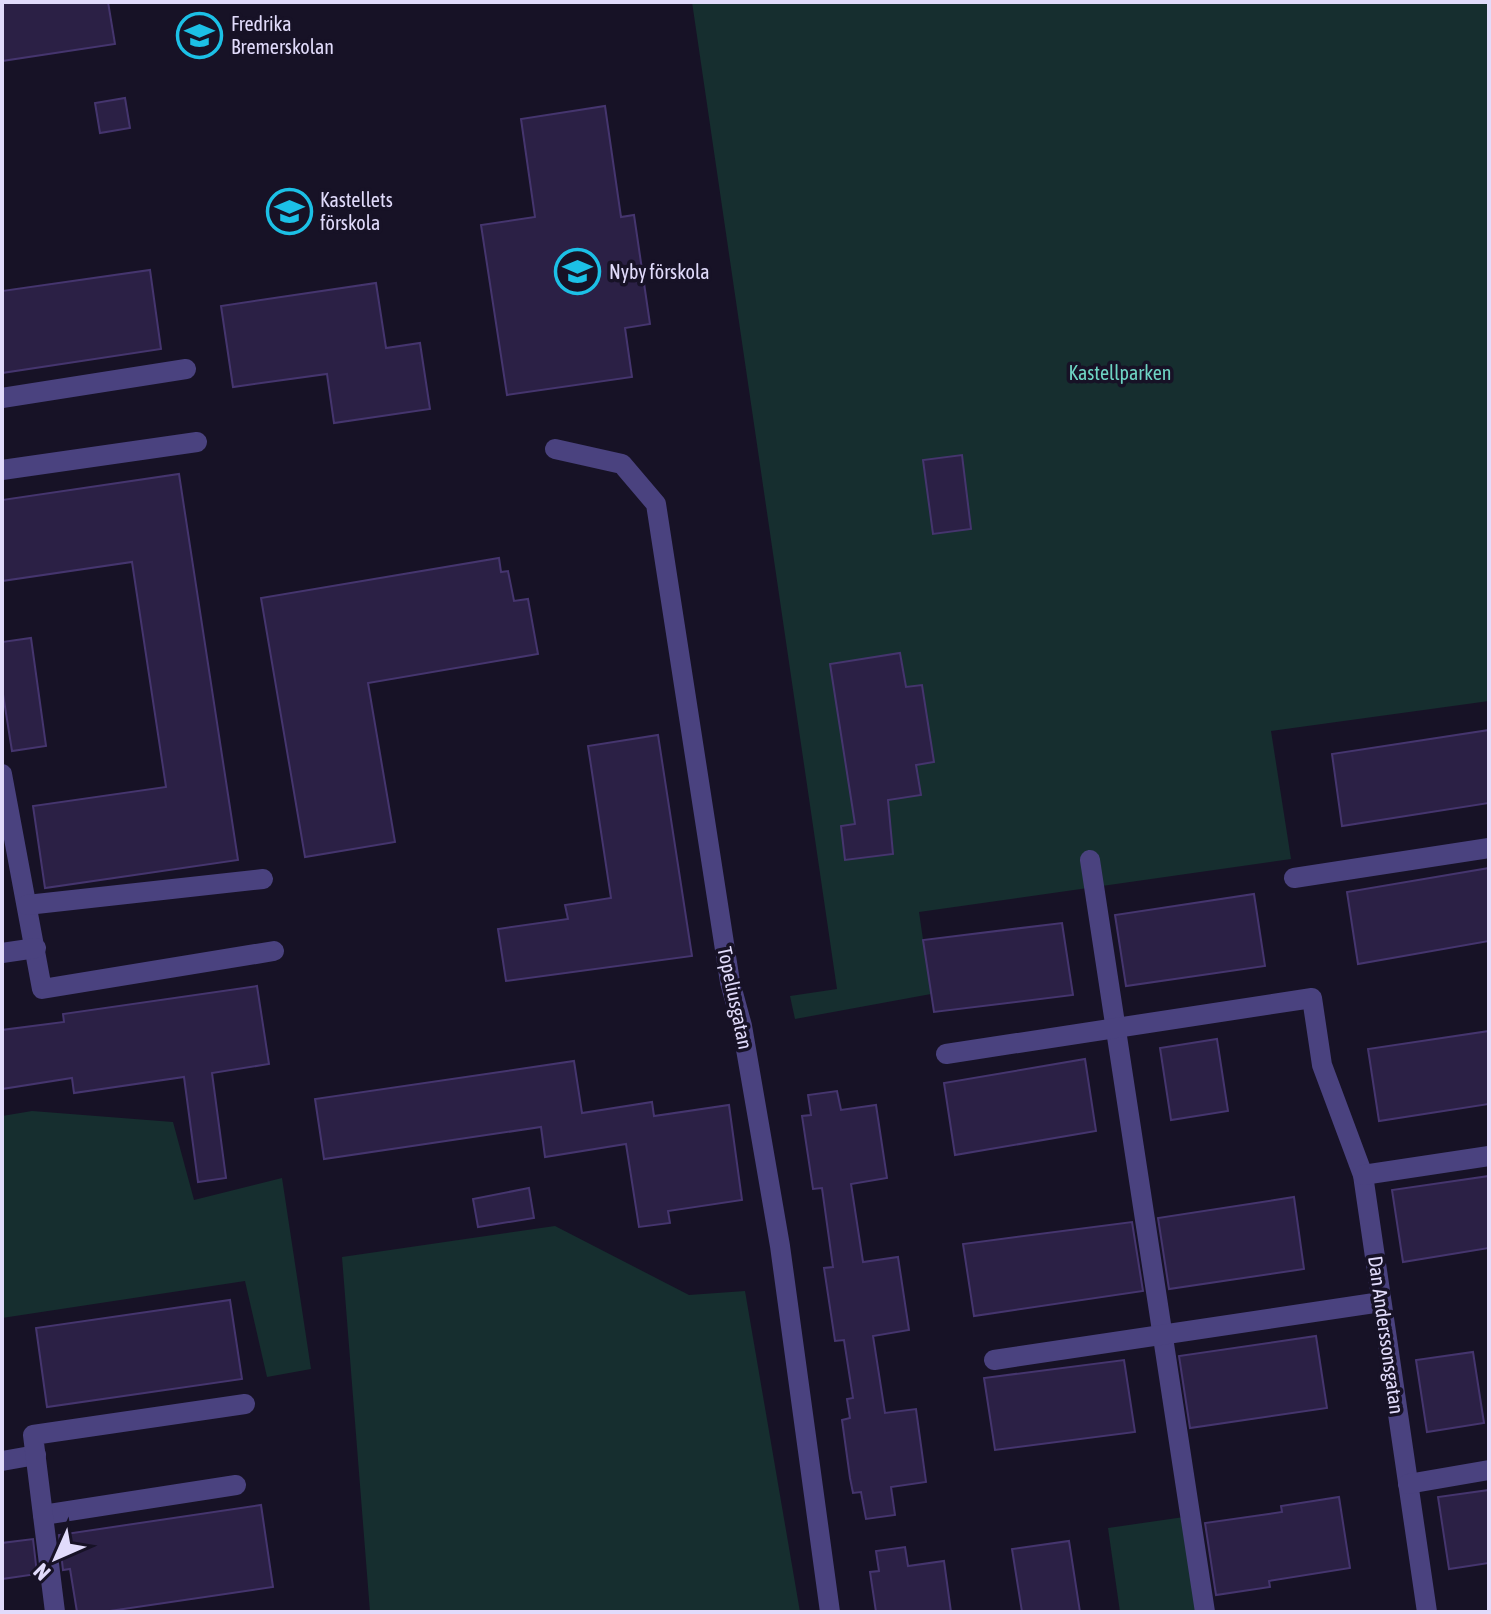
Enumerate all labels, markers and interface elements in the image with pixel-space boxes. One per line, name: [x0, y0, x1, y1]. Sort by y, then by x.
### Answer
school or university icon: Fredrika Bremerskolan: [176, 12, 224, 60]
place label: Fredrika Bremerskolan: [231, 12, 334, 58]
school or university icon: Kastellets förskola: [265, 188, 313, 236]
place label: Kastellets förskola: [320, 188, 393, 234]
school or university icon: Nyby förskola: [554, 248, 602, 296]
place label: Nyby förskola: [609, 260, 710, 283]
park label: Kastellparken: [1069, 361, 1171, 384]
street label: Topeliusgatan: [713, 944, 758, 1051]
street label: Dan Anderssonsgatan: [1364, 1254, 1409, 1415]
north arrow: [16, 1518, 96, 1598]
text: N: [28, 1558, 56, 1586]

